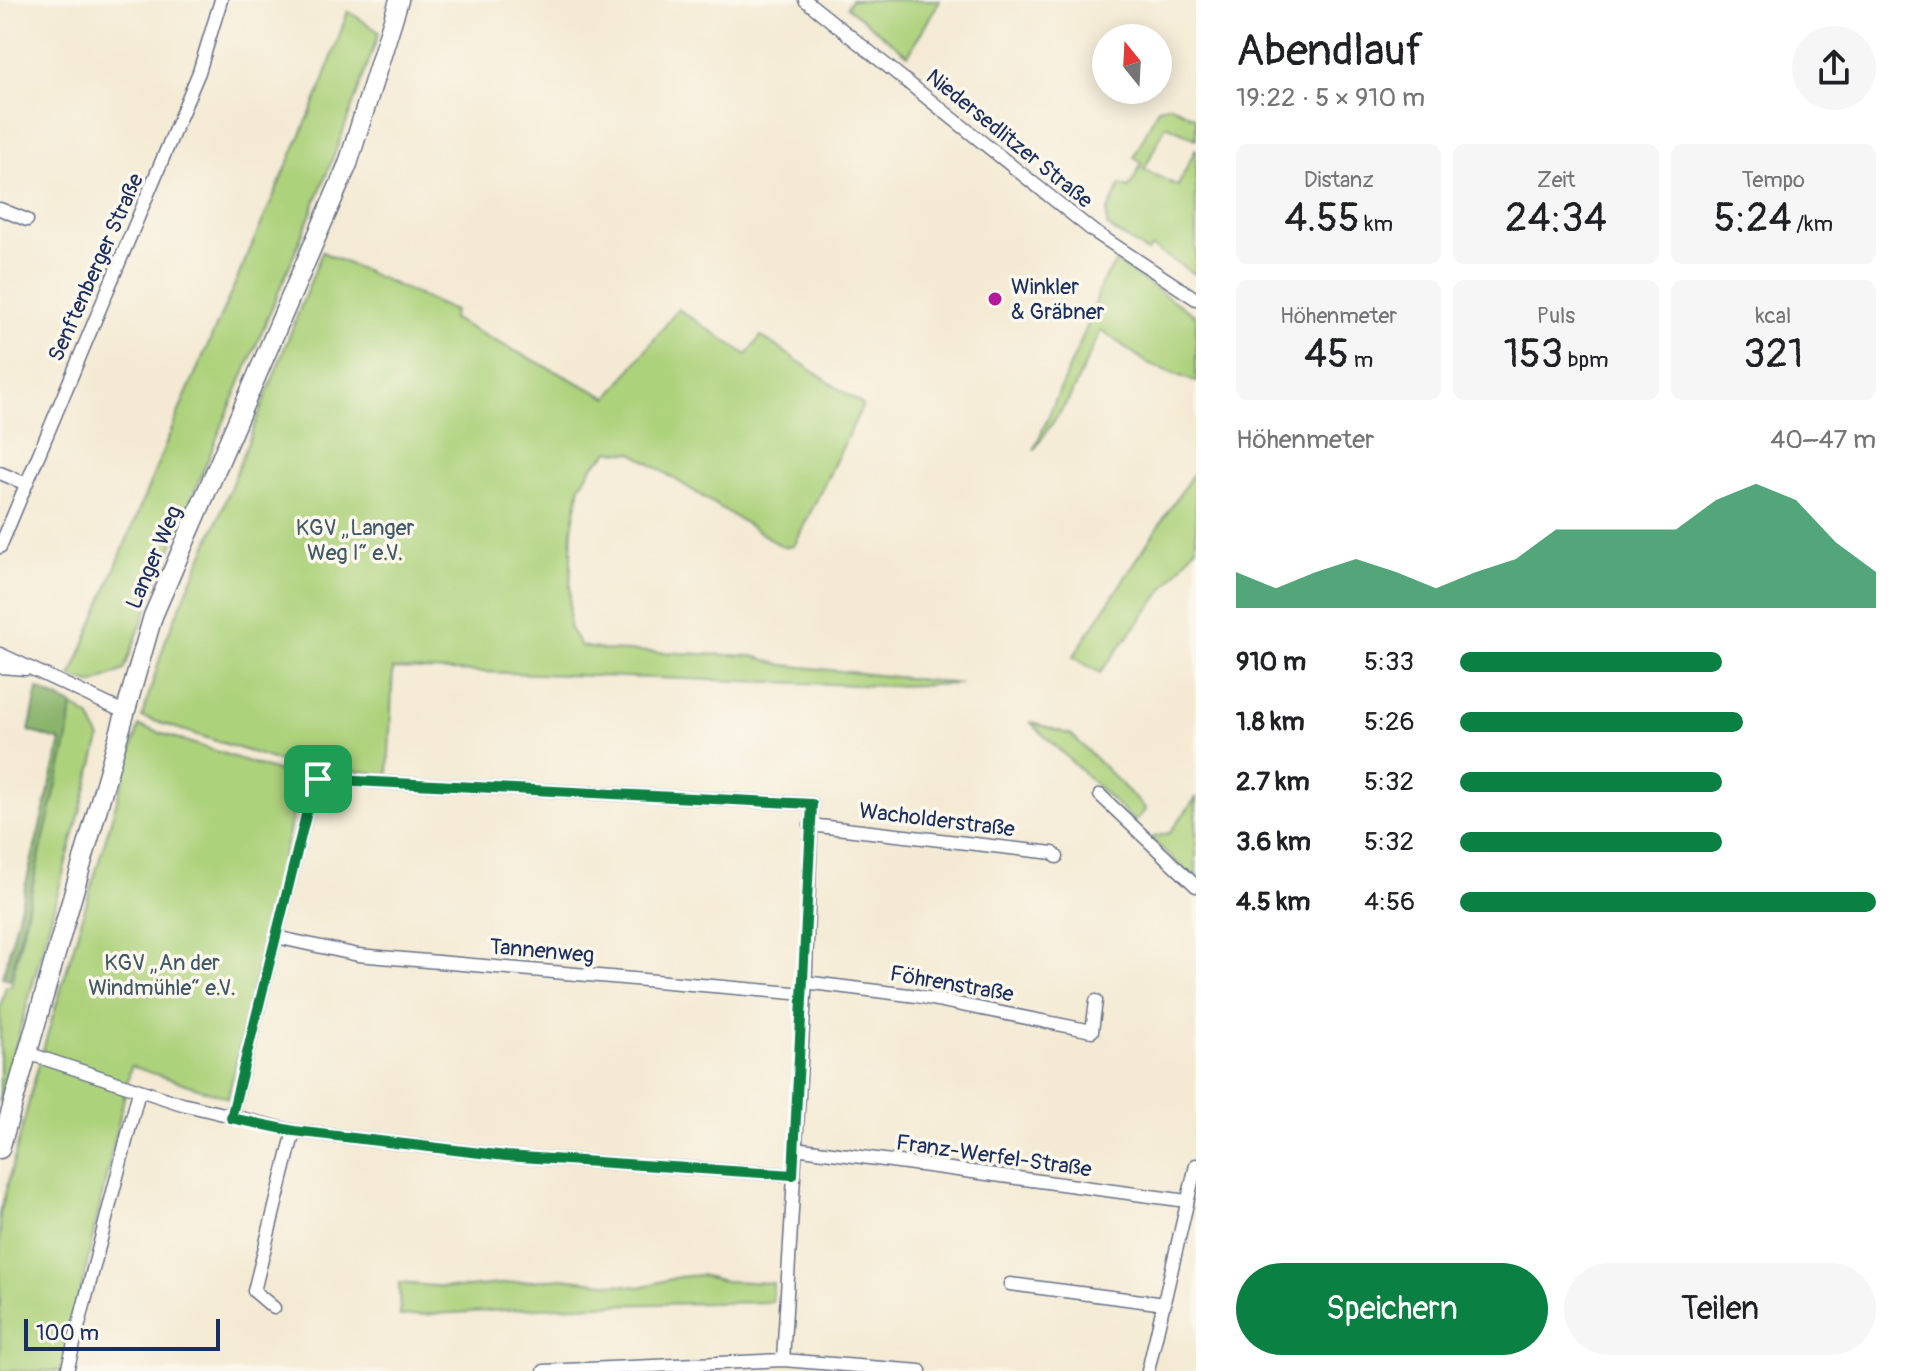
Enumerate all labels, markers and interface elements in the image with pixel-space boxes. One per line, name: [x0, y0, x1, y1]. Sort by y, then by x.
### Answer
north arrow: [1092, 24, 1172, 104]
map controls: [1092, 24, 1172, 104]
text: Abendlauf: [1236, 24, 1423, 79]
button: share: [1792, 26, 1876, 110]
street label: Niedersedlitzer Straße: [920, 63, 1098, 215]
text: 19:22 · 5 × 910 m: [1236, 82, 1425, 114]
text: Distanz: [1304, 166, 1374, 194]
text: Zeit: [1537, 166, 1575, 194]
text: Tempo: [1742, 166, 1805, 194]
street label: Senftenberger Straße: [42, 169, 150, 366]
text: 4.55: [1284, 194, 1360, 243]
text: 24:34: [1505, 194, 1607, 243]
text: 5:24: [1714, 194, 1792, 243]
text: km: [1360, 210, 1393, 238]
text: /km: [1792, 210, 1833, 238]
place label: Winkler & Gräbner: [1011, 273, 1105, 326]
marker: Winkler & Gräbner: [986, 290, 1004, 308]
text: Höhenmeter: [1280, 302, 1397, 330]
text: Puls: [1537, 302, 1575, 330]
text: kcal: [1755, 302, 1791, 330]
text: 45: [1304, 330, 1349, 379]
text: 153: [1503, 330, 1563, 379]
text: 321: [1743, 330, 1803, 379]
text: m: [1349, 346, 1373, 374]
text: bpm: [1563, 346, 1609, 374]
text: Höhenmeter: [1236, 424, 1374, 456]
text: 40–47 m: [1770, 424, 1876, 456]
street label: Langer Weg: [120, 501, 188, 613]
park label: KGV „Langer Weg I“ e.V.: [296, 514, 414, 567]
text: 910 m: [1236, 646, 1306, 678]
text: 5:33: [1364, 646, 1414, 678]
text: 1.8 km: [1236, 706, 1305, 738]
text: 5:26: [1364, 706, 1415, 738]
pin: [284, 745, 352, 813]
icon: arrive: [296, 757, 340, 801]
text: 2.7 km: [1236, 766, 1310, 798]
text: 5:32: [1364, 766, 1414, 798]
street label: Wacholderstraße: [857, 797, 1017, 843]
text: 3.6 km: [1236, 826, 1311, 858]
text: 5:32: [1364, 826, 1414, 858]
text: 4.5 km: [1236, 886, 1310, 918]
text: 4:56: [1364, 886, 1415, 918]
street label: Tannenweg: [488, 932, 595, 970]
park label: KGV „An der Windmühle“ e.V.: [88, 949, 236, 1002]
street label: Föhrenstraße: [888, 959, 1016, 1009]
street label: Franz-Werfel-Straße: [894, 1128, 1094, 1184]
button: Speichern: [1236, 1263, 1548, 1355]
button: Teilen: [1564, 1263, 1876, 1355]
scale bar: [24, 1315, 220, 1351]
text: 100 m: [36, 1319, 99, 1347]

